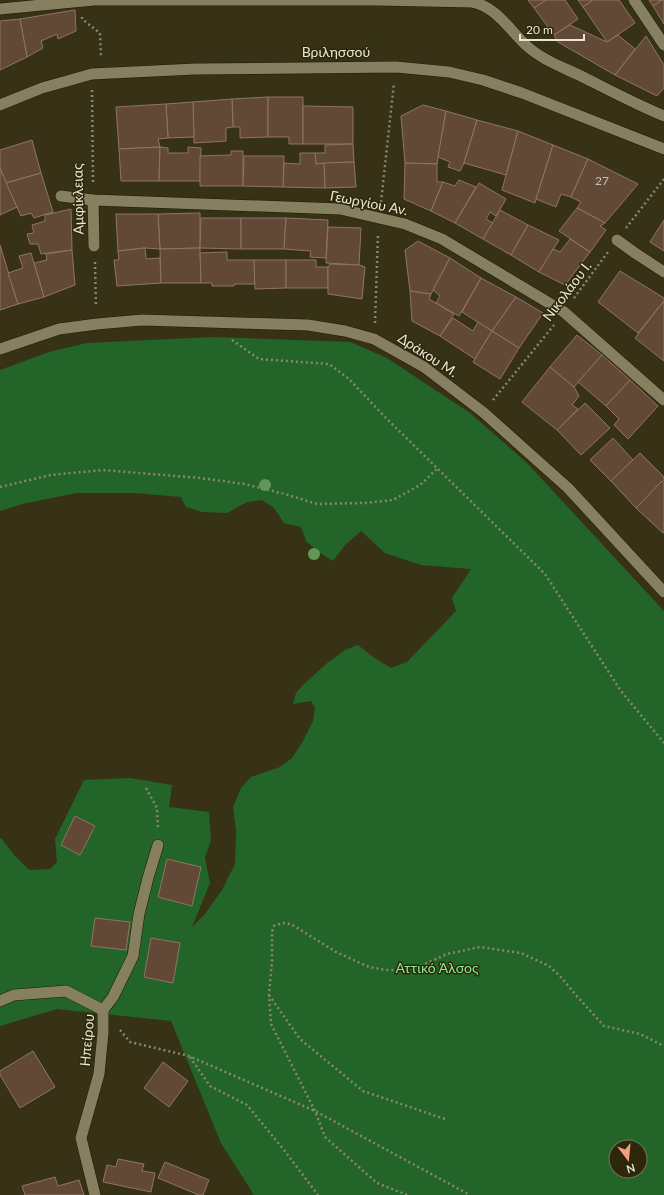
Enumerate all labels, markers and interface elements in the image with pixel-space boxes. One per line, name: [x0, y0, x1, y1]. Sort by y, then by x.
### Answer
scale bar: [520, 16, 584, 42]
text: 20 m: [526, 22, 553, 37]
street label: Βριλησσού: [302, 43, 370, 60]
street label: Αμφίκλειας: [68, 163, 87, 235]
house number: 27: [595, 173, 609, 188]
street label: Γεωργίου Αν.: [329, 187, 409, 218]
street label: Νικολάου Ι.: [539, 257, 595, 324]
street label: Δράκου Μ.: [395, 329, 461, 380]
park label: Αττικό Άλσος: [396, 959, 479, 976]
street label: Ηπείρου: [76, 1013, 97, 1067]
north arrow: [608, 1139, 648, 1179]
text: N: [625, 1162, 637, 1177]

